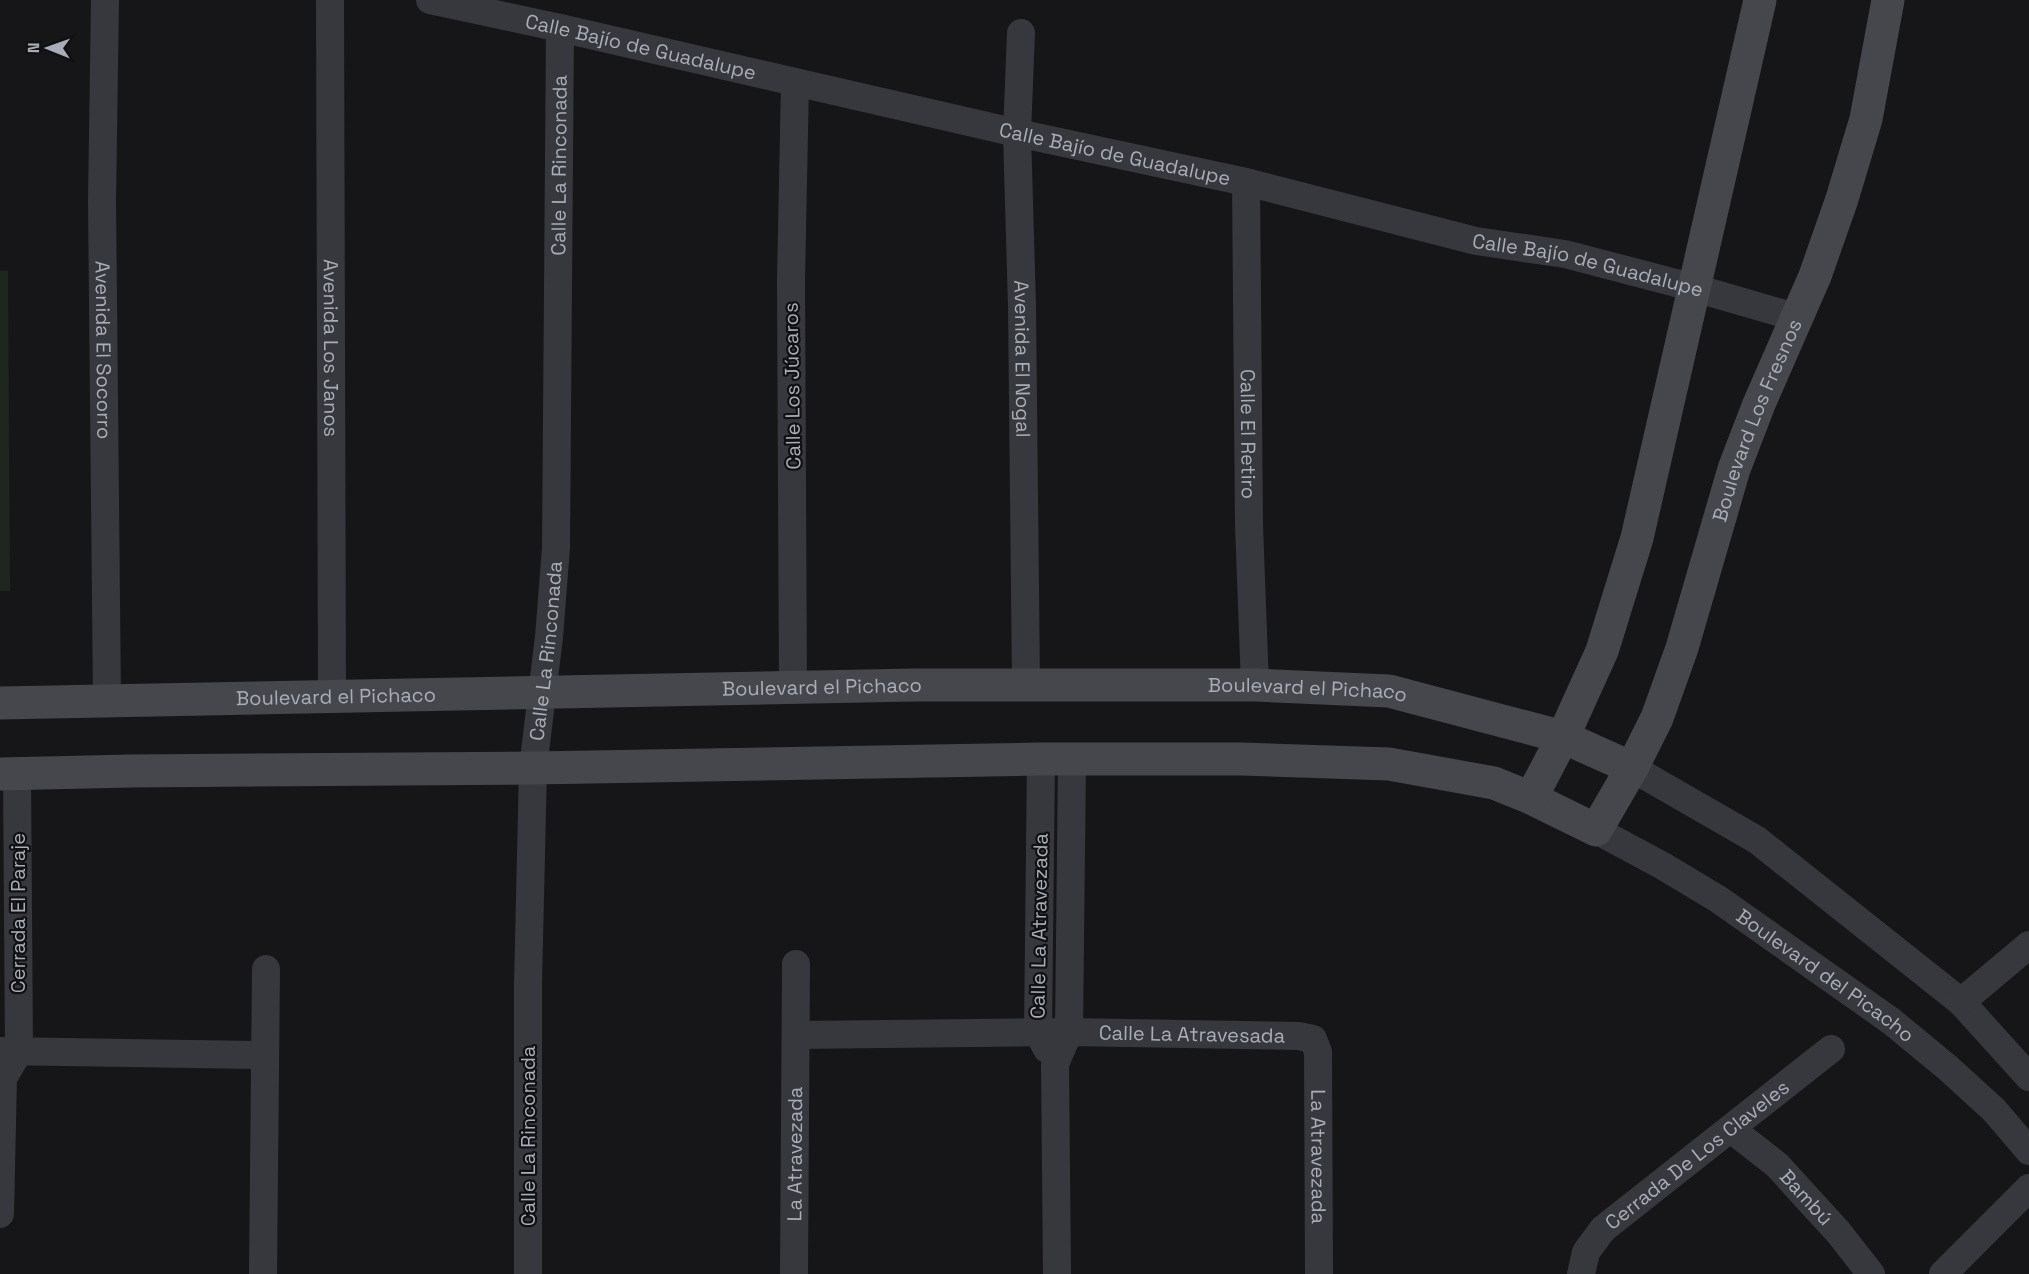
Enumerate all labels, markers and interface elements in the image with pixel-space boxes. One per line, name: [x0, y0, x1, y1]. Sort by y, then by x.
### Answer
street label: Calle Bajío de Guadalupe: [523, 8, 759, 86]
north arrow: [18, 18, 78, 78]
text: N: [23, 42, 44, 53]
street label: Calle La Rinconada: [545, 75, 573, 256]
street label: Calle Bajío de Guadalupe: [997, 116, 1233, 191]
street label: Calle Bajío de Guadalupe: [1471, 228, 1707, 303]
street label: Avenida Los Janos: [318, 259, 344, 437]
street label: Avenida El Socorro: [90, 261, 117, 439]
street label: Avenida El Nogal: [1008, 280, 1036, 438]
street label: Calle Los Júcaros: [778, 302, 806, 470]
street label: Boulevard Los Fresnos: [1706, 315, 1808, 525]
street label: Calle El Retiro: [1235, 369, 1262, 499]
street label: Calle La Rinconada: [523, 560, 568, 742]
street label: Boulevard el Pichaco: [722, 672, 922, 702]
street label: Boulevard el Pichaco: [1208, 672, 1410, 708]
street label: Boulevard el Pichaco: [236, 681, 436, 711]
street label: Cerrada El Paraje: [5, 833, 31, 993]
street label: Calle La Atravezada: [1024, 833, 1054, 1019]
street label: Boulevard del Picacho: [1731, 903, 1920, 1048]
street label: Calle La Atravesada: [1099, 1020, 1285, 1049]
street label: Calle La Rinconada: [515, 1046, 541, 1226]
street label: Cerrada De Los Claveles: [1600, 1074, 1794, 1235]
street label: La Atravezada: [781, 1087, 808, 1221]
street label: La Atravezada: [1305, 1089, 1332, 1224]
street label: Bambú: [1774, 1164, 1839, 1231]

